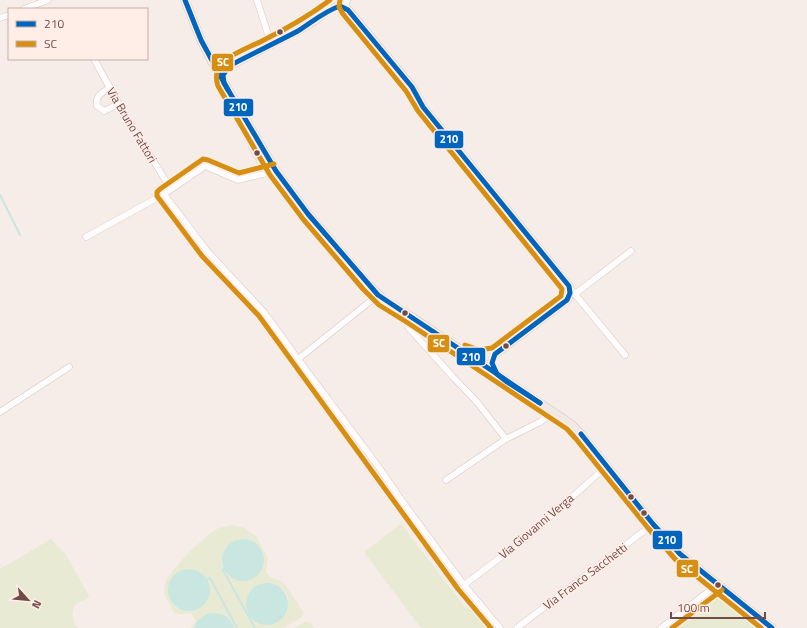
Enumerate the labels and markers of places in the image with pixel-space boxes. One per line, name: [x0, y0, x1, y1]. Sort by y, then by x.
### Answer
unlabelled marker: [275, 27, 285, 37]
unlabelled marker: [252, 148, 262, 158]
unlabelled marker: [400, 308, 410, 318]
unlabelled marker: [501, 341, 511, 351]
unlabelled marker: [626, 492, 636, 502]
unlabelled marker: [639, 508, 649, 518]
unlabelled marker: [713, 580, 723, 590]

